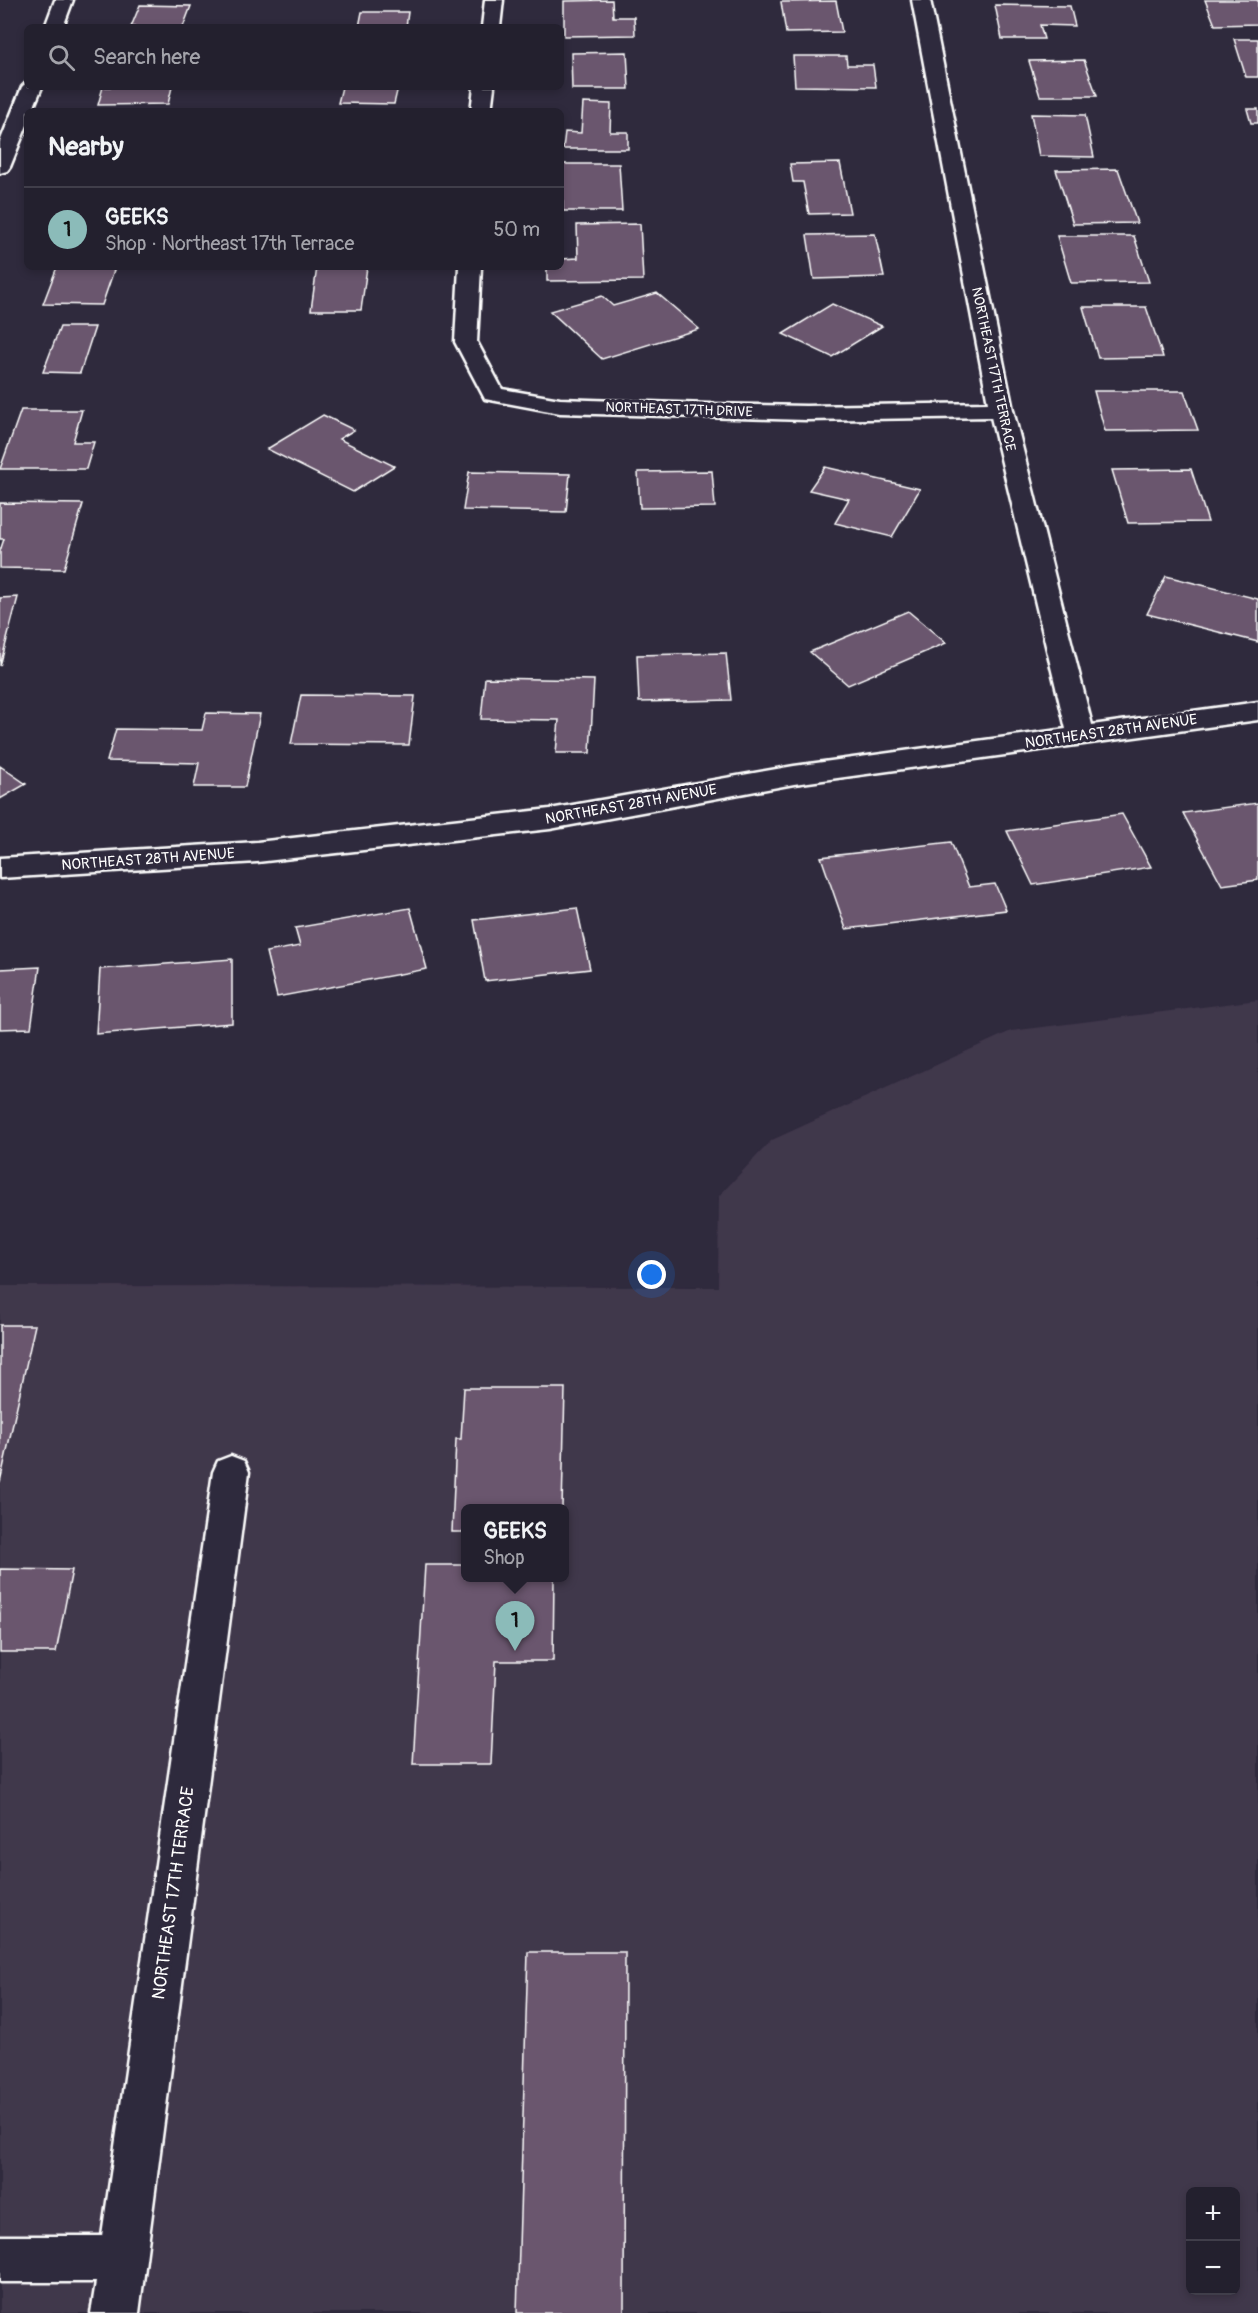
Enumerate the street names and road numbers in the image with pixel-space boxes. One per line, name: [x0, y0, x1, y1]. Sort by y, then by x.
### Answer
street label: NORTHEAST 17TH TERRACE: [968, 286, 1019, 453]
street label: NORTHEAST 17TH DRIVE: [605, 398, 753, 421]
street label: NORTHEAST 28TH AVENUE: [1024, 710, 1199, 753]
street label: NORTHEAST 28TH AVENUE: [544, 780, 719, 829]
street label: NORTHEAST 28TH AVENUE: [61, 844, 236, 875]
street label: NORTHEAST 17TH TERRACE: [147, 1785, 200, 2001]

